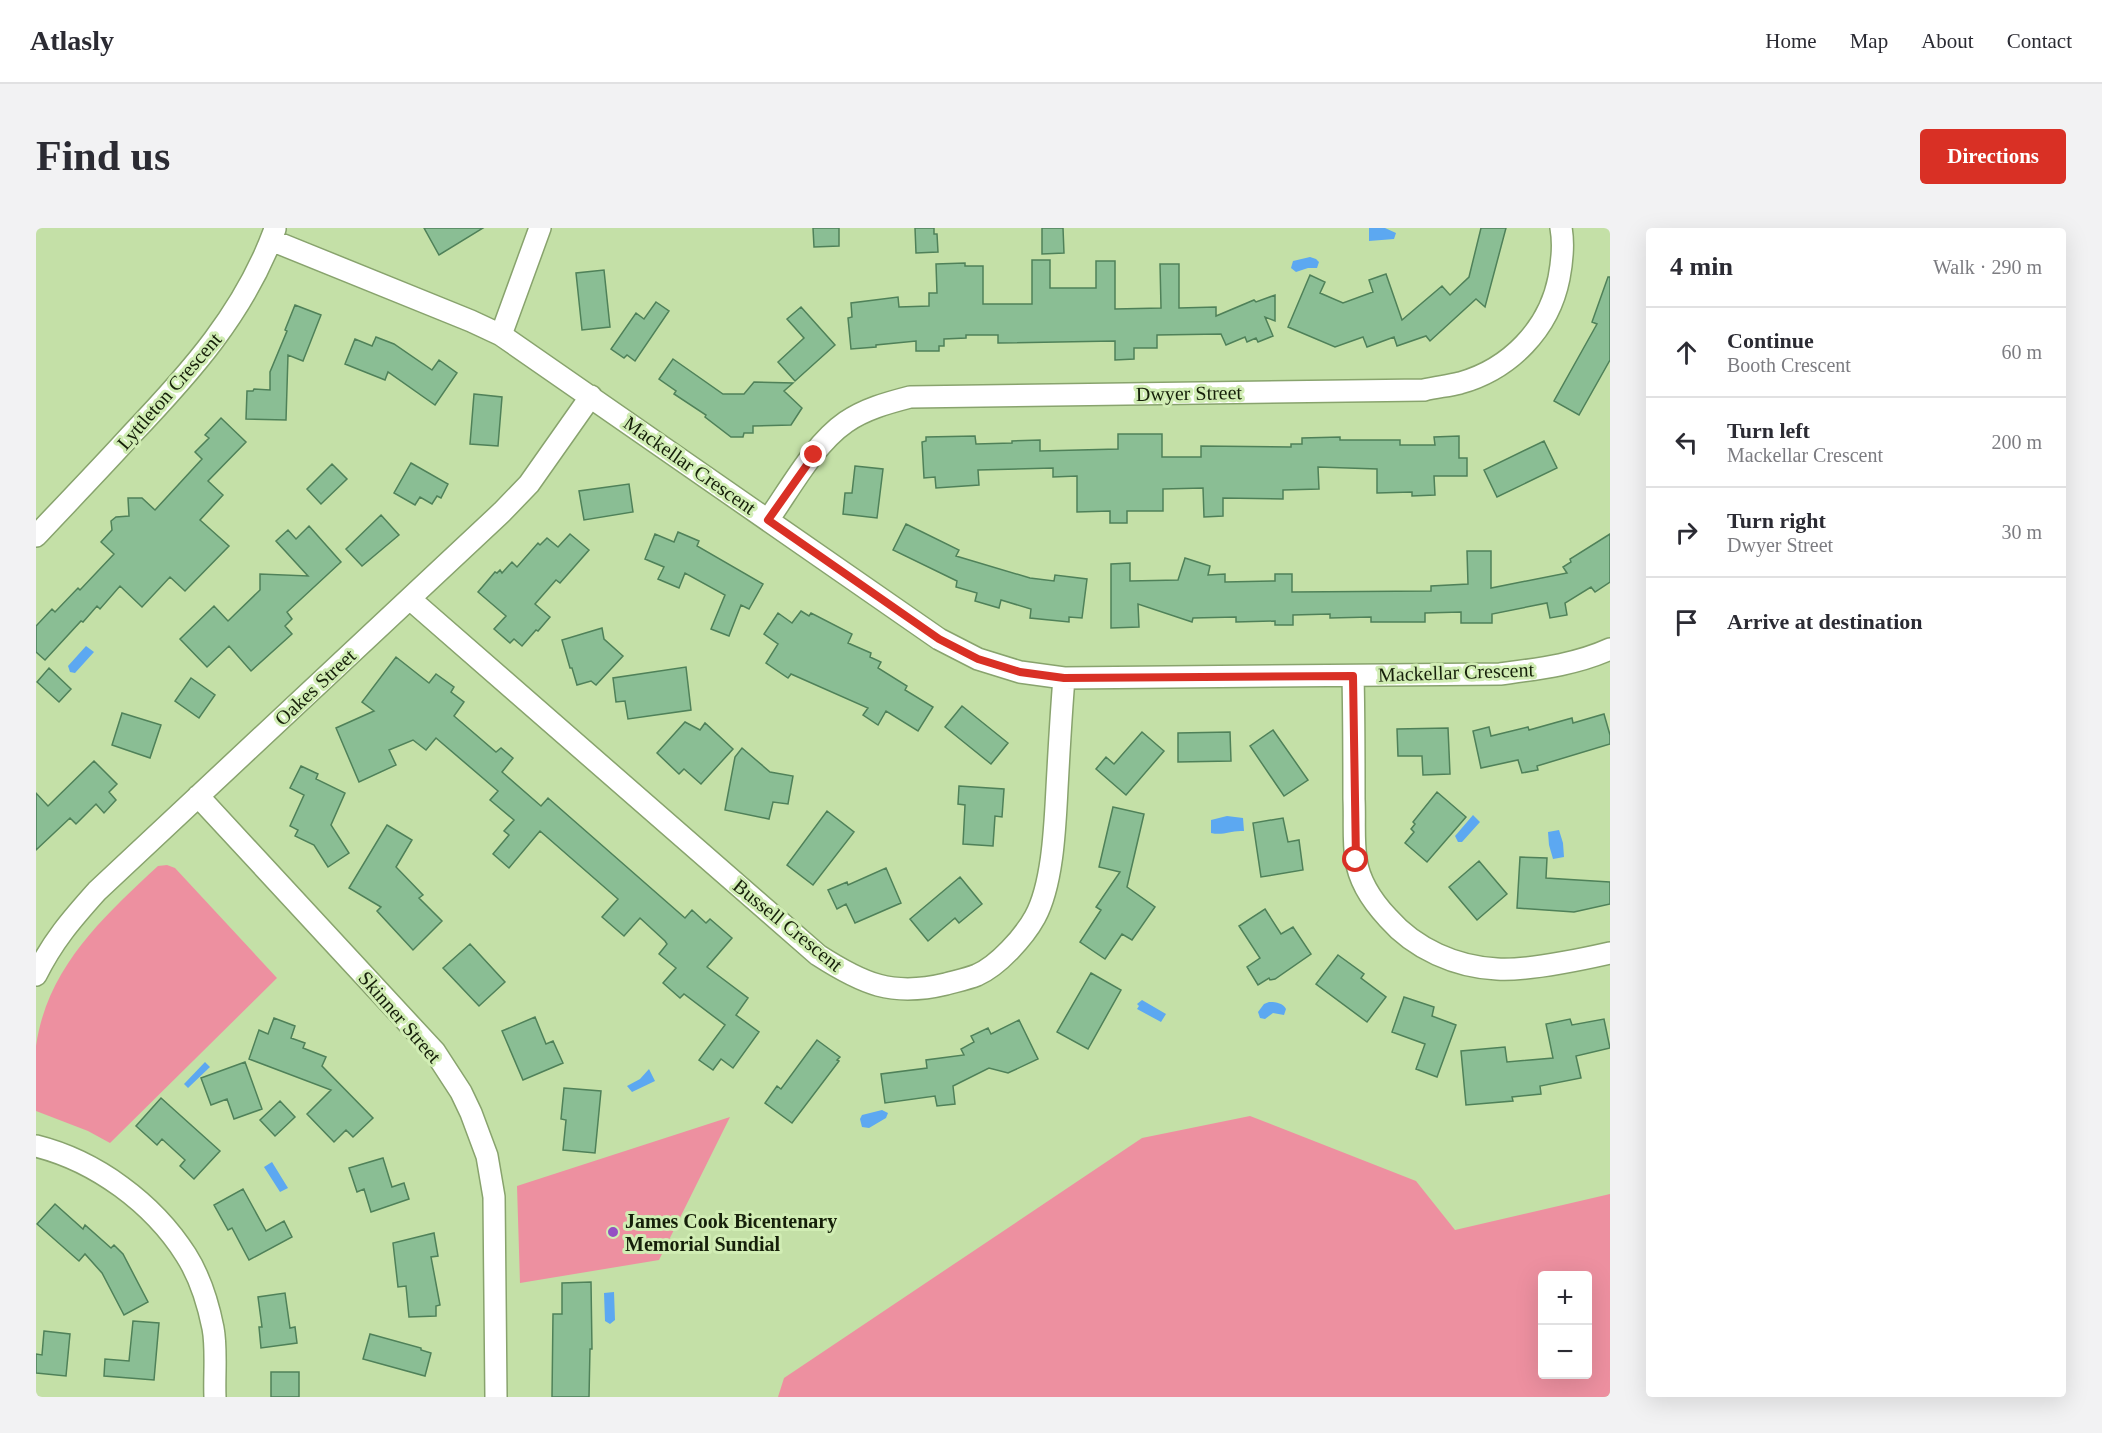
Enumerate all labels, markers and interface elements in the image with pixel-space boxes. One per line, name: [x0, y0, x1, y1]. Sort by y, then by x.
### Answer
text: Atlasly: [30, 25, 114, 56]
text: Home: [1765, 29, 1817, 53]
text: Map: [1850, 29, 1888, 53]
text: About: [1921, 29, 1974, 53]
text: Contact: [2007, 29, 2072, 53]
button: Directions: [1920, 129, 2066, 184]
text: Find us: [36, 133, 170, 179]
text: 4 min: [1670, 252, 1733, 281]
text: Walk · 290 m: [1933, 256, 2042, 278]
street label: Lyttleton Crescent: [112, 328, 227, 454]
text: Continue: [1727, 328, 1814, 353]
icon: ahead: [1670, 336, 1703, 369]
text: 60 m: [2001, 341, 2042, 363]
text: Booth Crescent: [1727, 354, 1851, 376]
street label: Dwyer Street: [1136, 381, 1243, 406]
street label: Mackellar Crescent: [620, 411, 761, 519]
text: Turn left: [1727, 418, 1810, 443]
icon: left: [1670, 426, 1703, 459]
text: 200 m: [1991, 431, 2042, 453]
route end: [800, 441, 826, 467]
text: Mackellar Crescent: [1727, 444, 1883, 466]
text: Turn right: [1727, 508, 1826, 533]
icon: right: [1670, 516, 1703, 549]
text: 30 m: [2001, 521, 2042, 543]
text: Dwyer Street: [1727, 534, 1833, 556]
icon: arrive: [1670, 606, 1703, 639]
text: Arrive at destination: [1727, 609, 1923, 634]
street label: Oakes Street: [270, 644, 360, 730]
street label: Mackellar Crescent: [1378, 658, 1535, 686]
route start: [1342, 846, 1368, 872]
street label: Bussell Crescent: [729, 874, 847, 976]
street label: Skinner Street: [354, 967, 446, 1068]
place label: James Cook Bicentenary Memorial Sundial: [625, 1210, 837, 1255]
marker: James Cook Bicentenary Memorial Sundial: [606, 1225, 620, 1239]
map controls: [1538, 1271, 1592, 1379]
button: +: [1538, 1271, 1592, 1325]
button: −: [1538, 1325, 1592, 1379]

